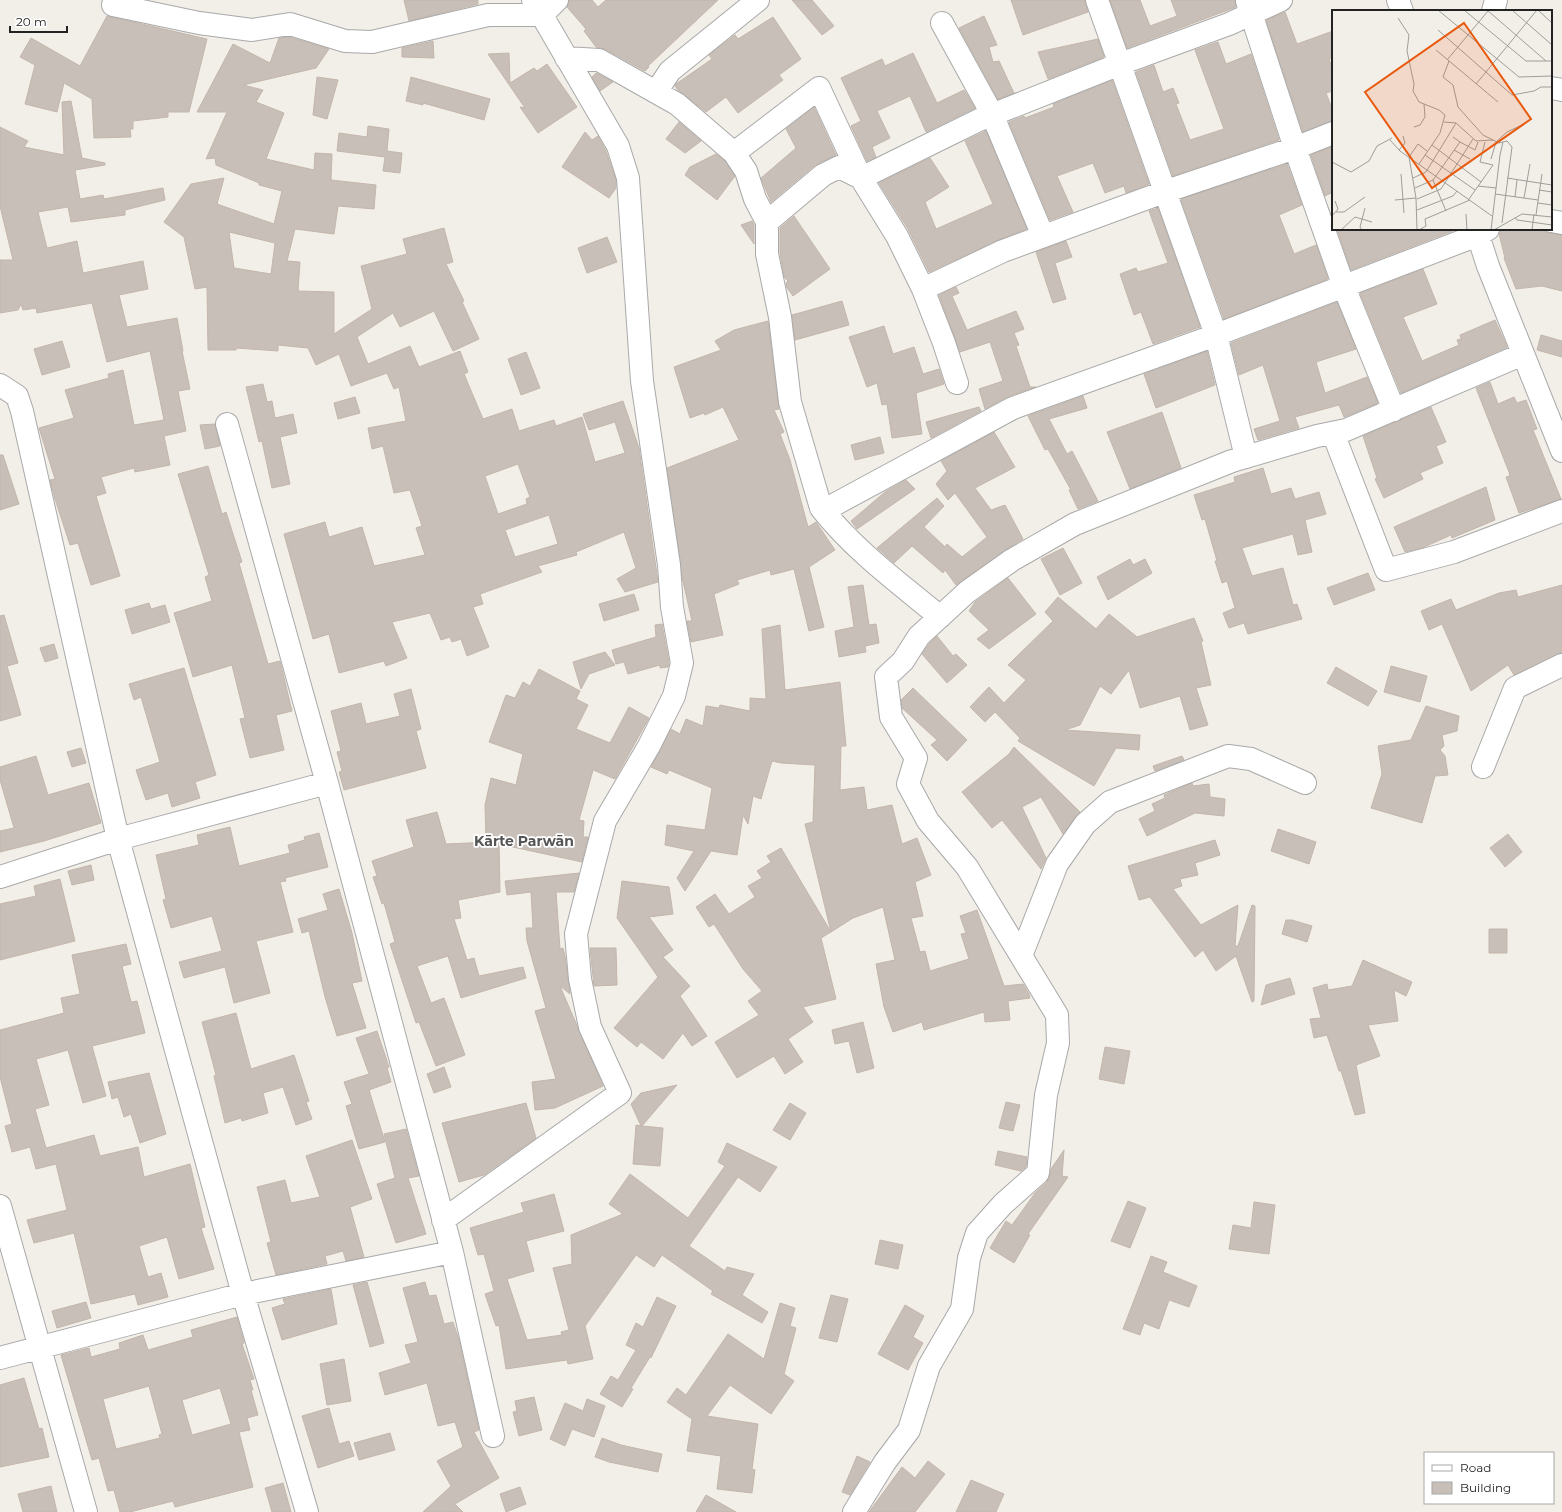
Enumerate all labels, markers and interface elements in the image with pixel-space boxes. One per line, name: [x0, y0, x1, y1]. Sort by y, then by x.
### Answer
scale bar: [10, 8, 67, 34]
inset map: [1332, 10, 1552, 230]
text: 20 m: [16, 14, 47, 29]
district label: Kārte Parwān: [474, 832, 574, 850]
legend: [1424, 1452, 1554, 1504]
text: Road: [1460, 1460, 1491, 1475]
text: Building: [1460, 1480, 1511, 1495]

